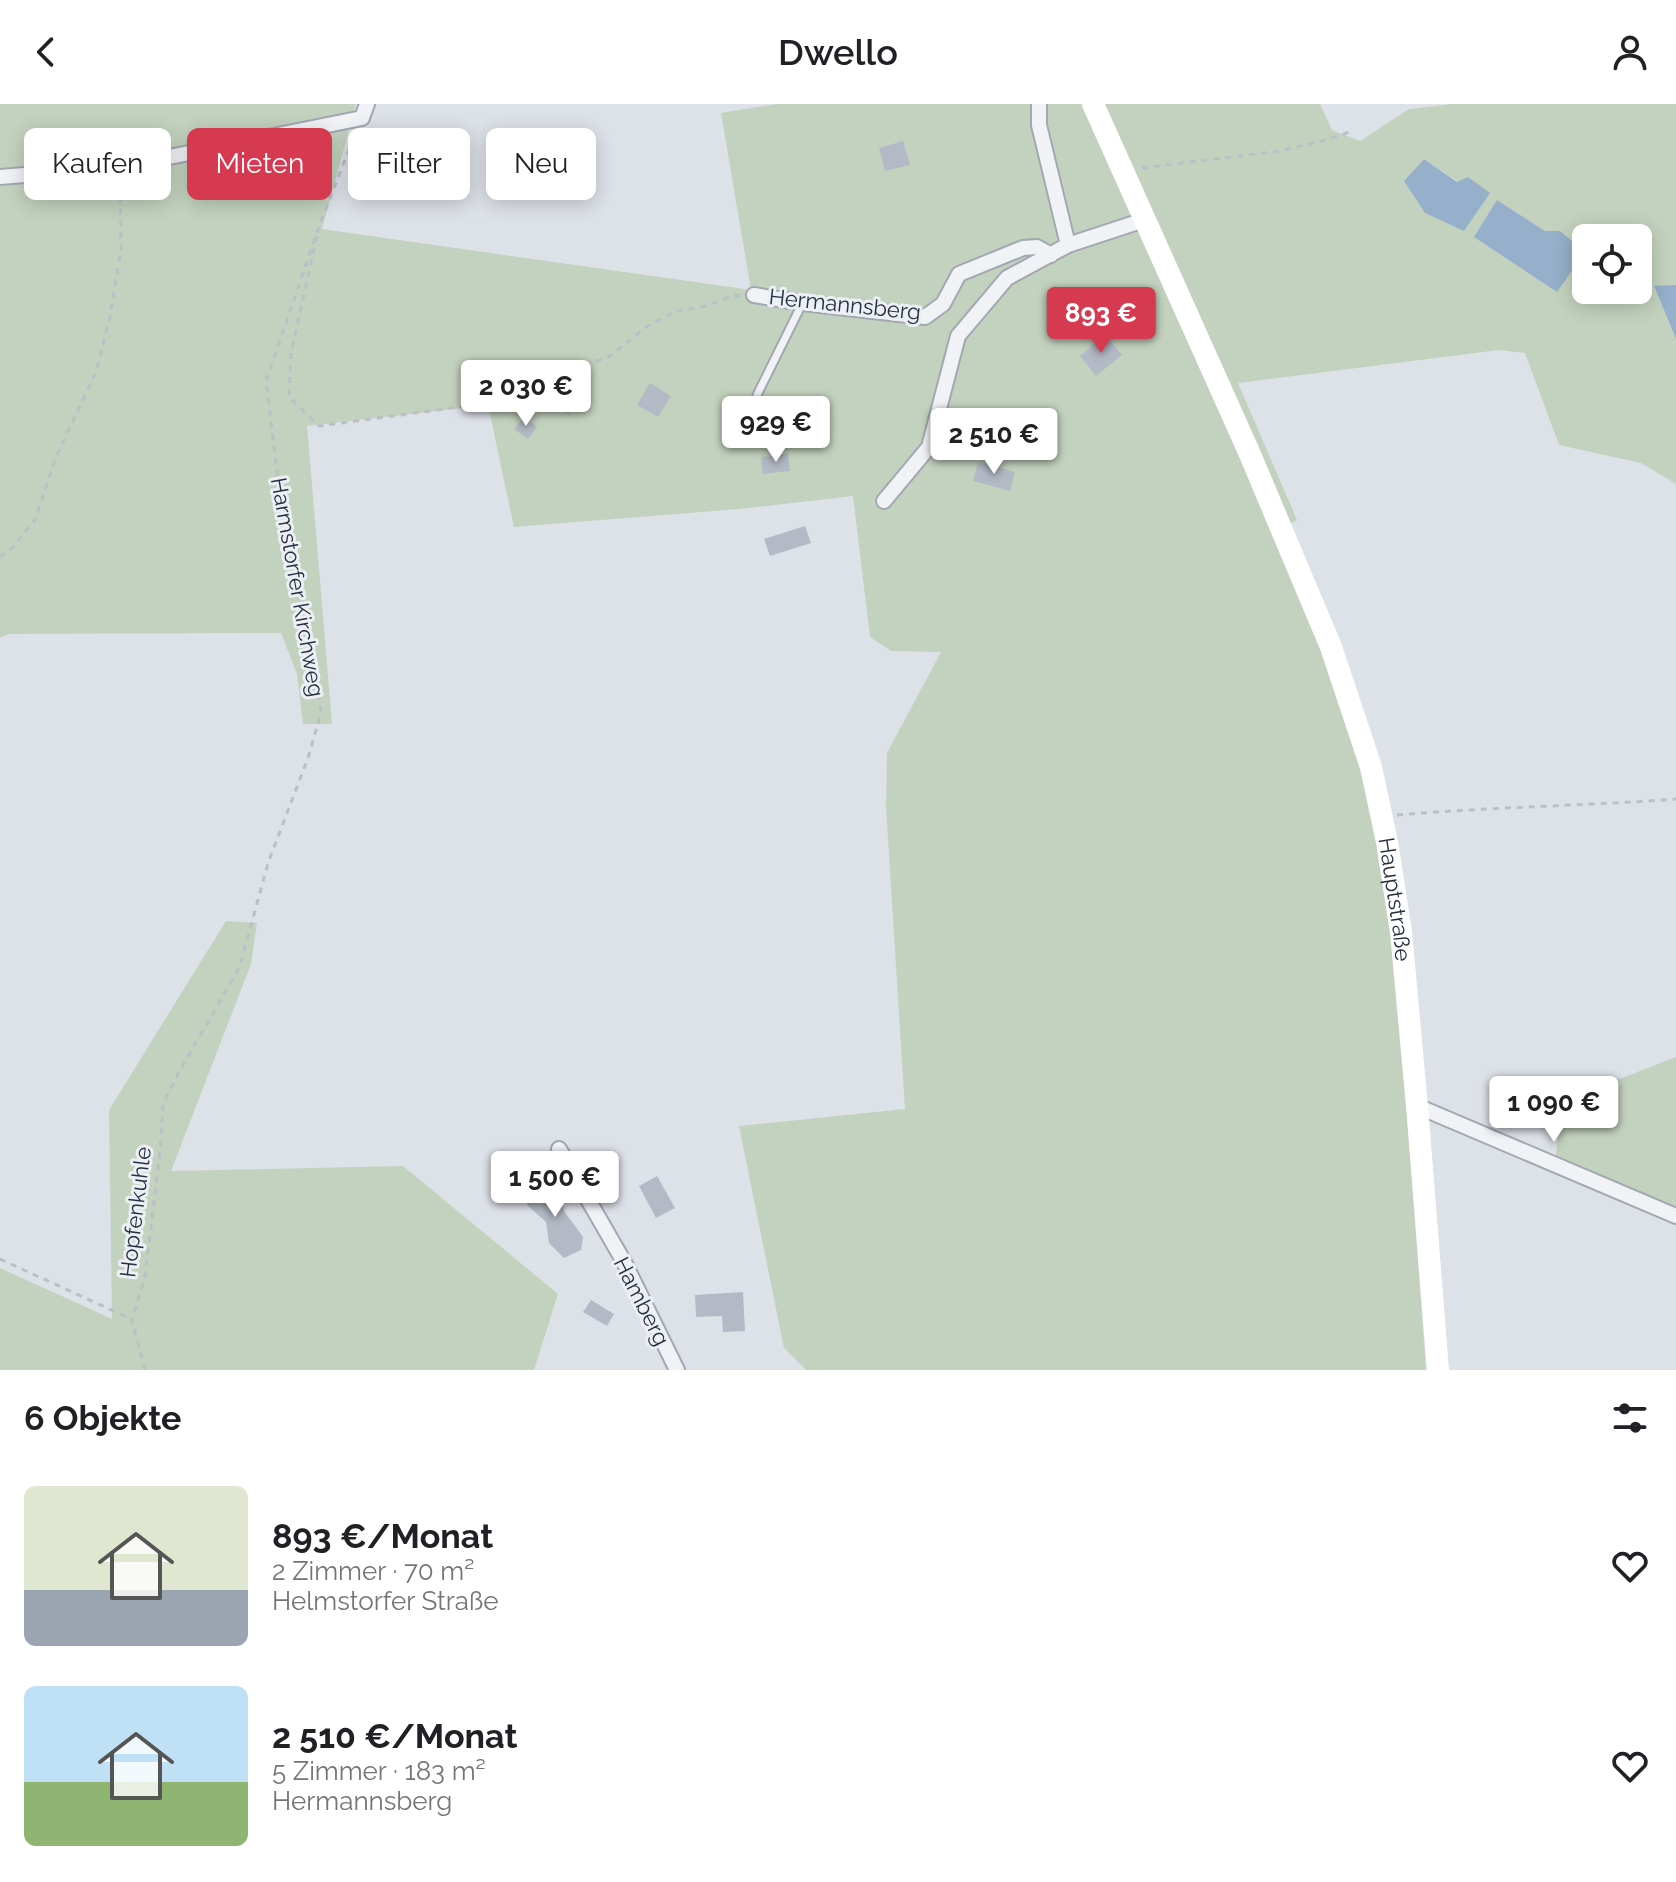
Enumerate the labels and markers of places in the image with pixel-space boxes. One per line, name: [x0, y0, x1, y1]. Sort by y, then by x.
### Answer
pin: 893 €: [1045, 287, 1157, 355]
pin: 2 030 €: [452, 360, 600, 428]
pin: 929 €: [720, 396, 832, 464]
pin: 2 510 €: [920, 408, 1068, 476]
pin: 1 090 €: [1480, 1076, 1628, 1144]
pin: 1 500 €: [481, 1151, 629, 1219]

